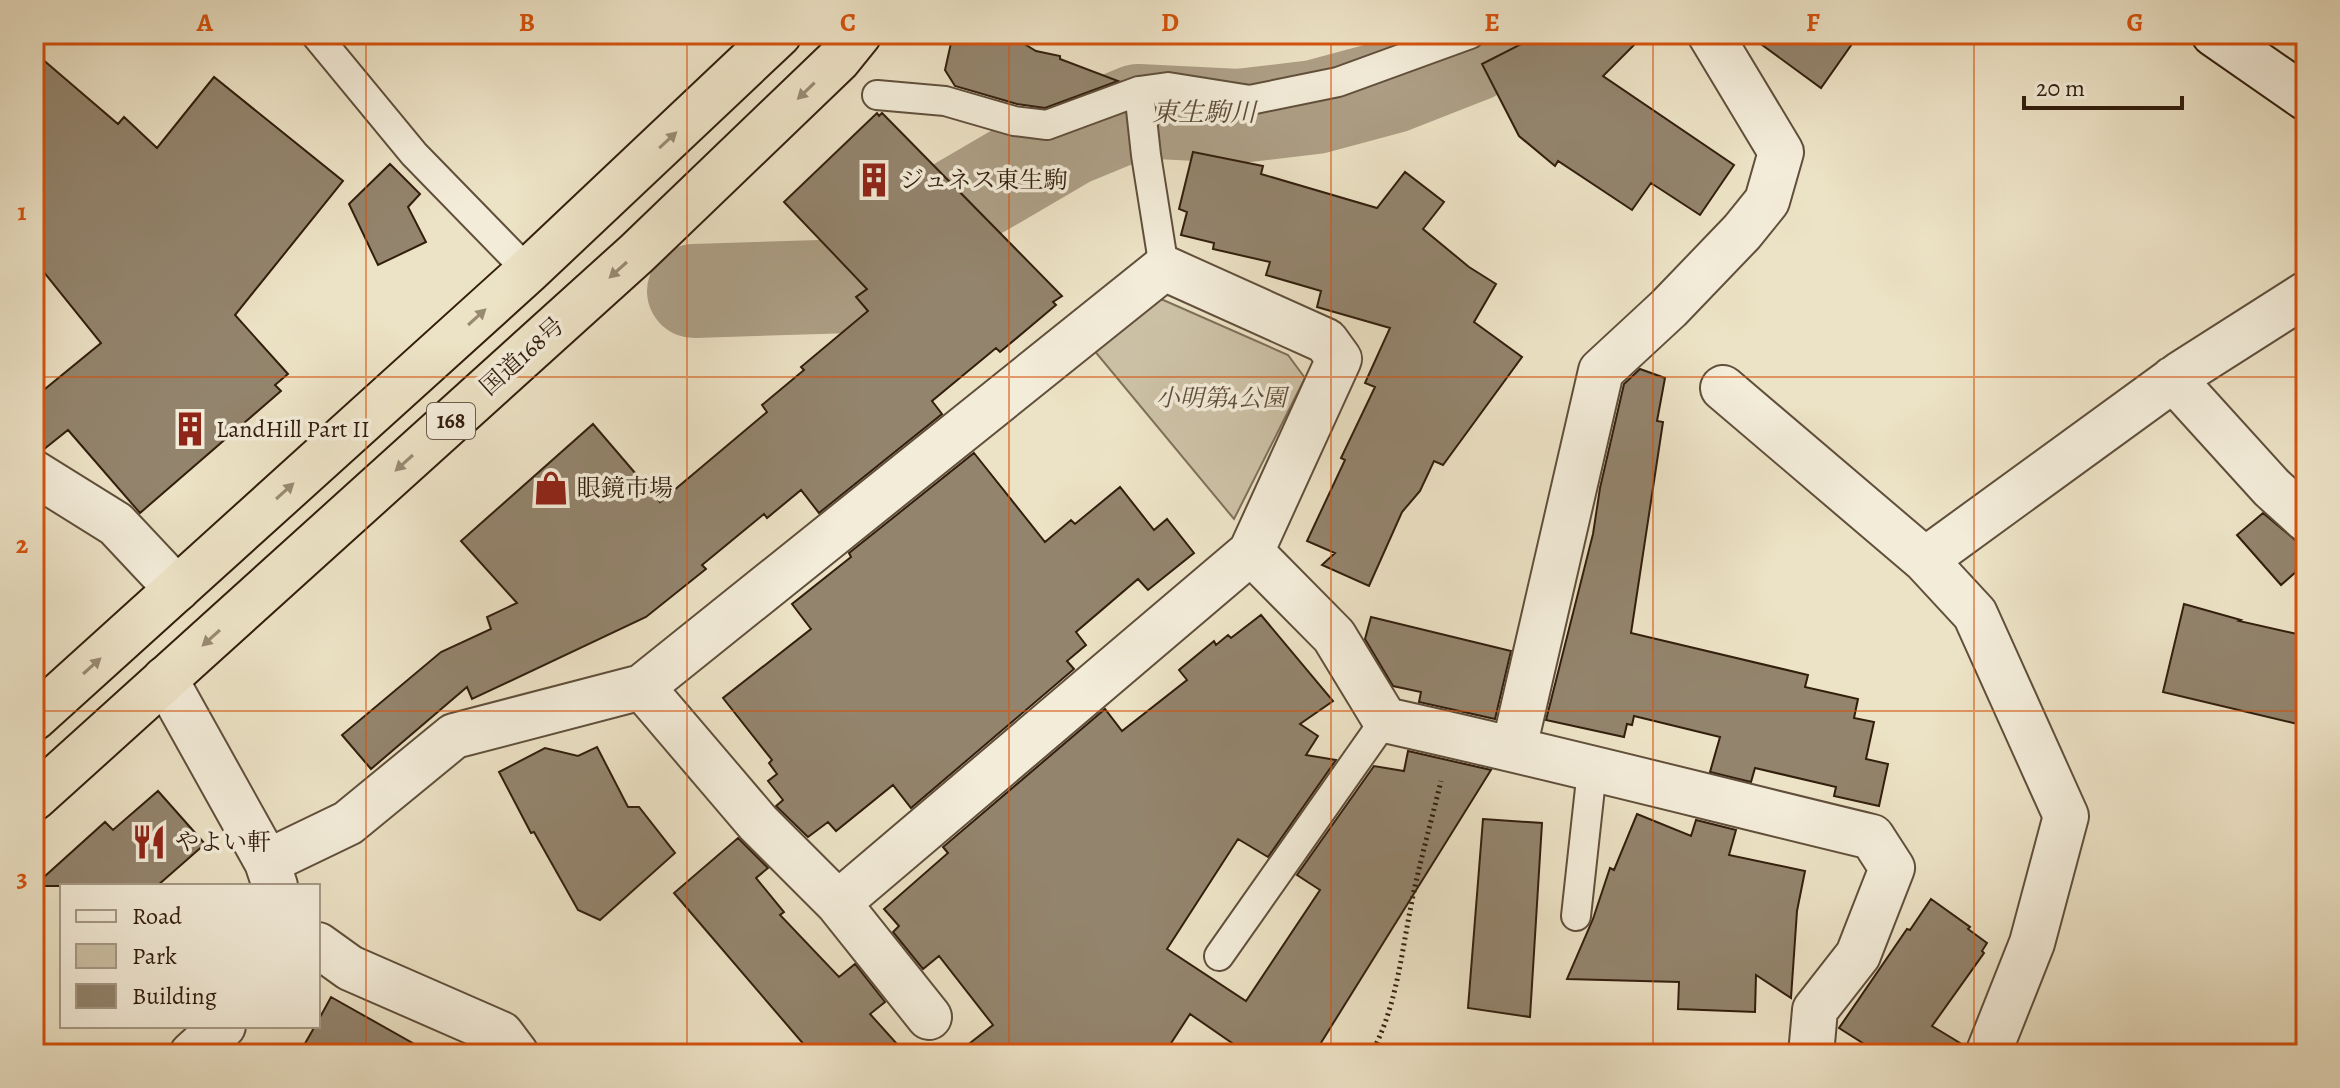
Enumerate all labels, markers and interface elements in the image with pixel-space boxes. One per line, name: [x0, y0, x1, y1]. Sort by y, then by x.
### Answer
text: A: [196, 5, 214, 40]
text: B: [519, 5, 535, 40]
text: C: [840, 5, 856, 40]
text: D: [1161, 5, 1179, 40]
text: E: [1484, 5, 1500, 40]
text: F: [1806, 5, 1820, 40]
text: G: [2126, 5, 2144, 40]
scale bar: [2024, 60, 2182, 110]
text: 20 m: [2036, 72, 2085, 104]
one-way arrow: [797, 81, 816, 99]
water label: 東生駒川: [1152, 95, 1259, 130]
one-way arrow: [658, 132, 677, 150]
building icon: ジュネス東生駒: [855, 161, 893, 199]
place label: ジュネス東生駒: [900, 164, 1068, 196]
text: 1: [17, 194, 27, 229]
one-way arrow: [608, 261, 627, 279]
one-way arrow: [468, 308, 487, 326]
street label: 国道168号: [473, 310, 571, 402]
park label: 小明第4公園: [1156, 382, 1290, 414]
road number: 168: [427, 403, 475, 439]
building icon: LandHill Part II: [171, 410, 209, 448]
place label: LandHill Part II: [216, 413, 370, 445]
one-way arrow: [395, 454, 414, 472]
shop icon: 眼鏡市場: [532, 469, 570, 507]
place label: 眼鏡市場: [577, 472, 673, 504]
one-way arrow: [275, 483, 294, 501]
text: 2: [16, 527, 29, 562]
one-way arrow: [202, 628, 221, 646]
one-way arrow: [82, 657, 101, 675]
restaurant icon: やよい軒: [130, 823, 168, 861]
place label: やよい軒: [175, 826, 271, 858]
text: 3: [16, 860, 28, 895]
legend: [60, 884, 320, 1028]
text: Road: [132, 900, 182, 932]
text: Park: [132, 940, 177, 972]
text: Building: [132, 980, 217, 1012]

